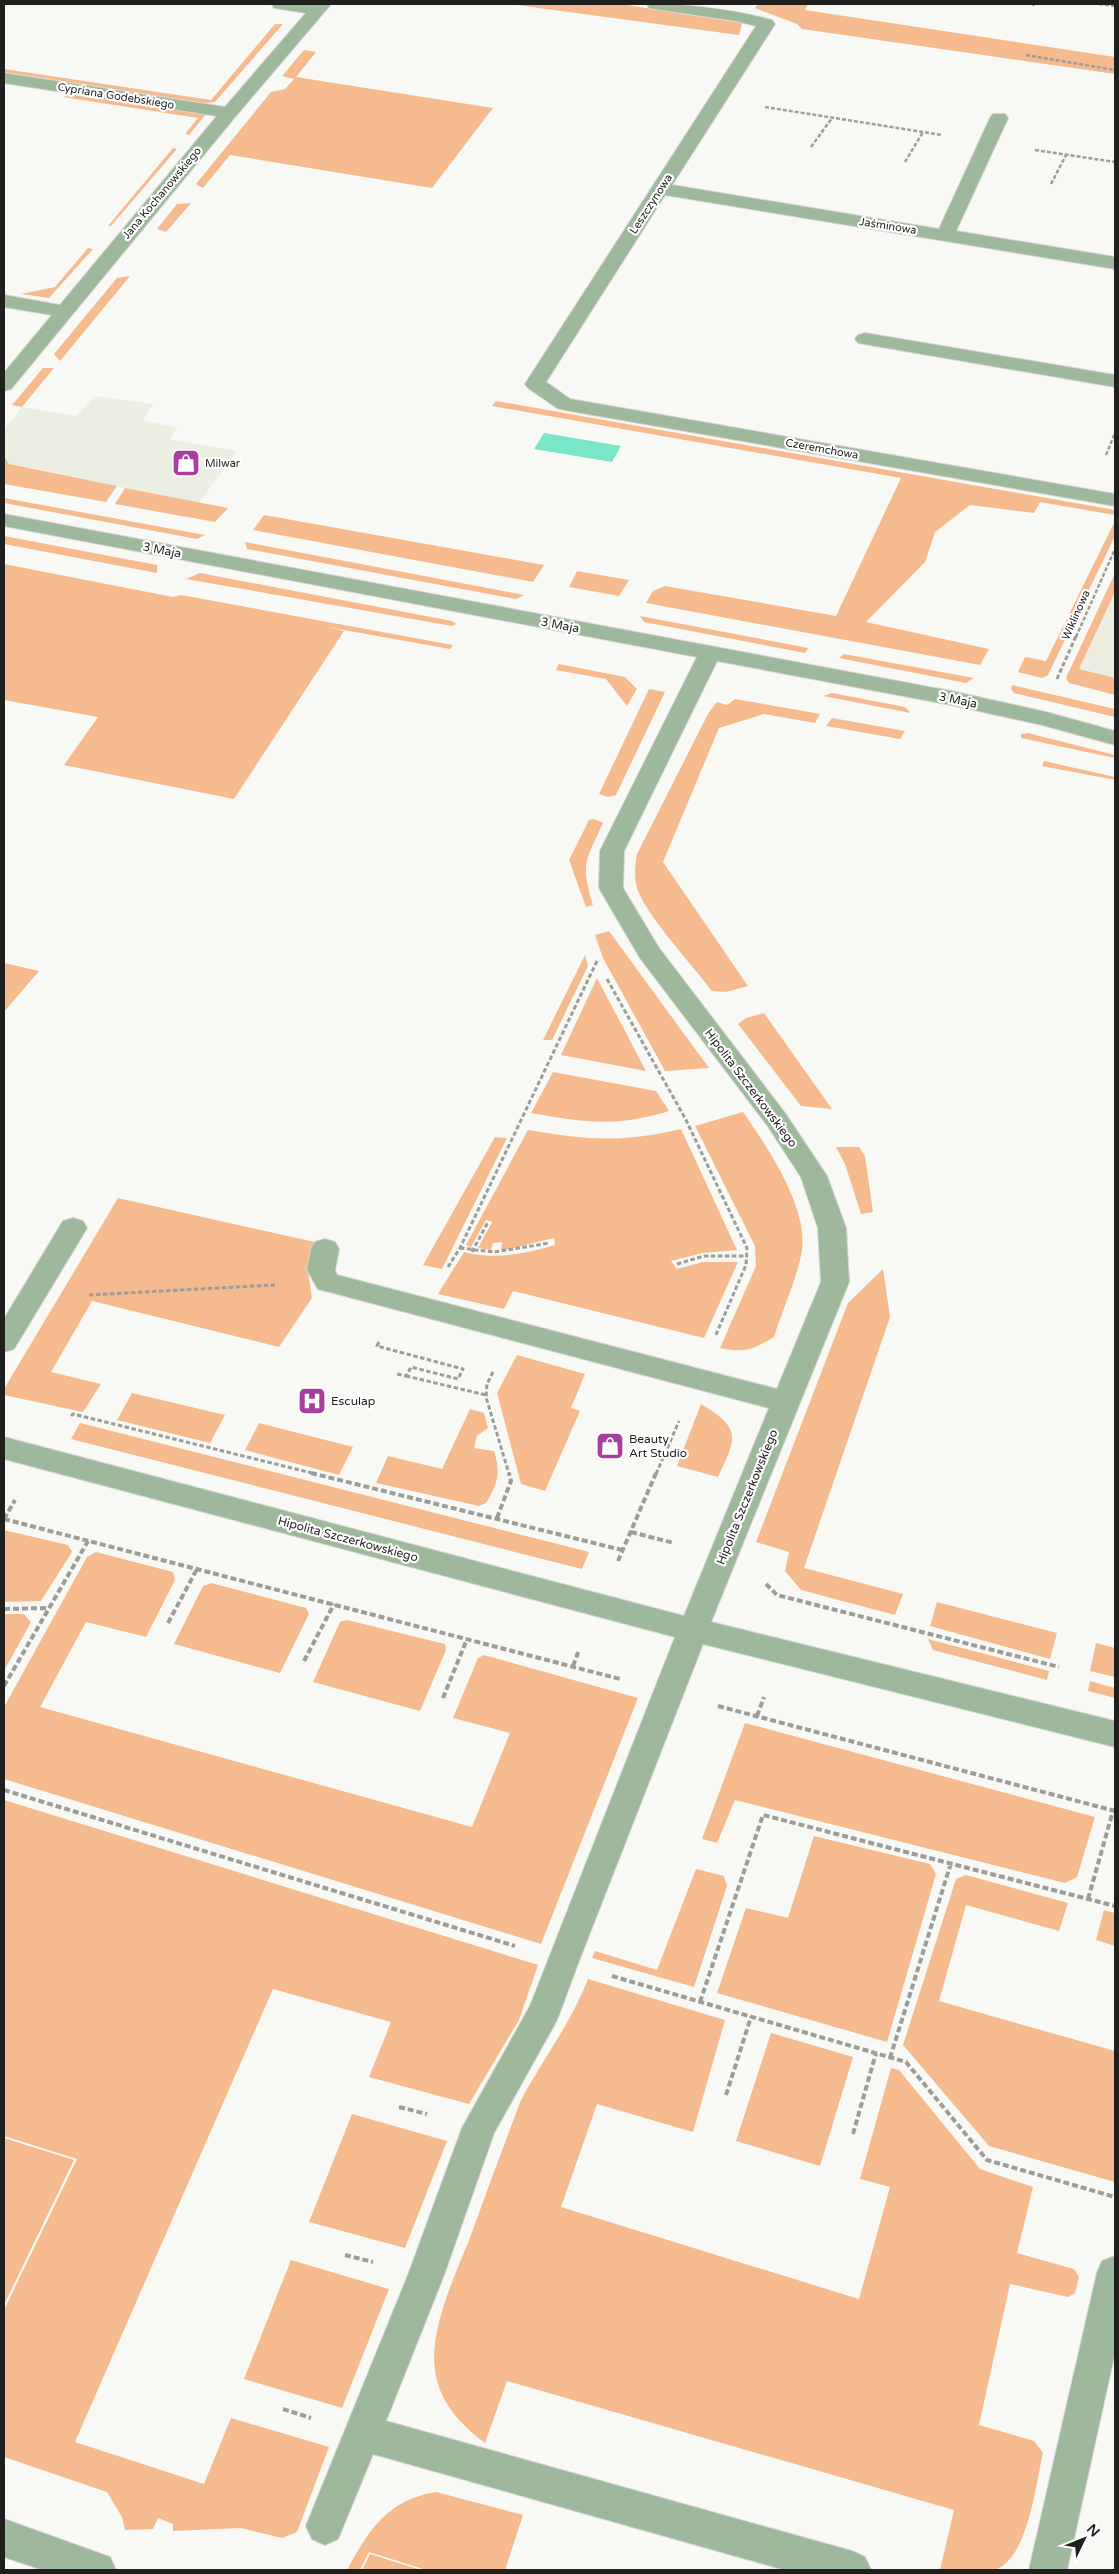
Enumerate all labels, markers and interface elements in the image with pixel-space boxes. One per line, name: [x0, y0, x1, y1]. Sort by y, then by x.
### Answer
street label: Cypriana Godebskiego: [57, 80, 176, 112]
street label: Jana Kochanowskiego: [120, 144, 204, 242]
street label: Leszczynowa: [627, 172, 675, 236]
street label: Jaśminowa: [859, 215, 917, 237]
street label: Czeremchowa: [785, 436, 859, 462]
shop icon: Milwar: [171, 448, 201, 478]
place label: Milwar: [205, 457, 241, 470]
street label: 3 Maja: [142, 539, 182, 561]
street label: Wiklinowa: [1059, 588, 1093, 642]
street label: 3 Maja: [540, 614, 580, 636]
street label: 3 Maja: [938, 689, 978, 711]
street label: Hipolita Szczerkowskiego: [702, 1026, 800, 1150]
hospital icon: Esculap: [297, 1386, 327, 1416]
place label: Esculap: [331, 1394, 375, 1408]
street label: Hipolita Szczerkowskiego: [713, 1427, 781, 1567]
shop icon: Beauty Art Studio: [595, 1431, 625, 1461]
place label: Beauty Art Studio: [629, 1432, 687, 1460]
street label: Hipolita Szczerkowskiego: [276, 1514, 420, 1564]
north arrow: [1059, 2514, 1109, 2564]
text: N: [1083, 2521, 1103, 2540]

